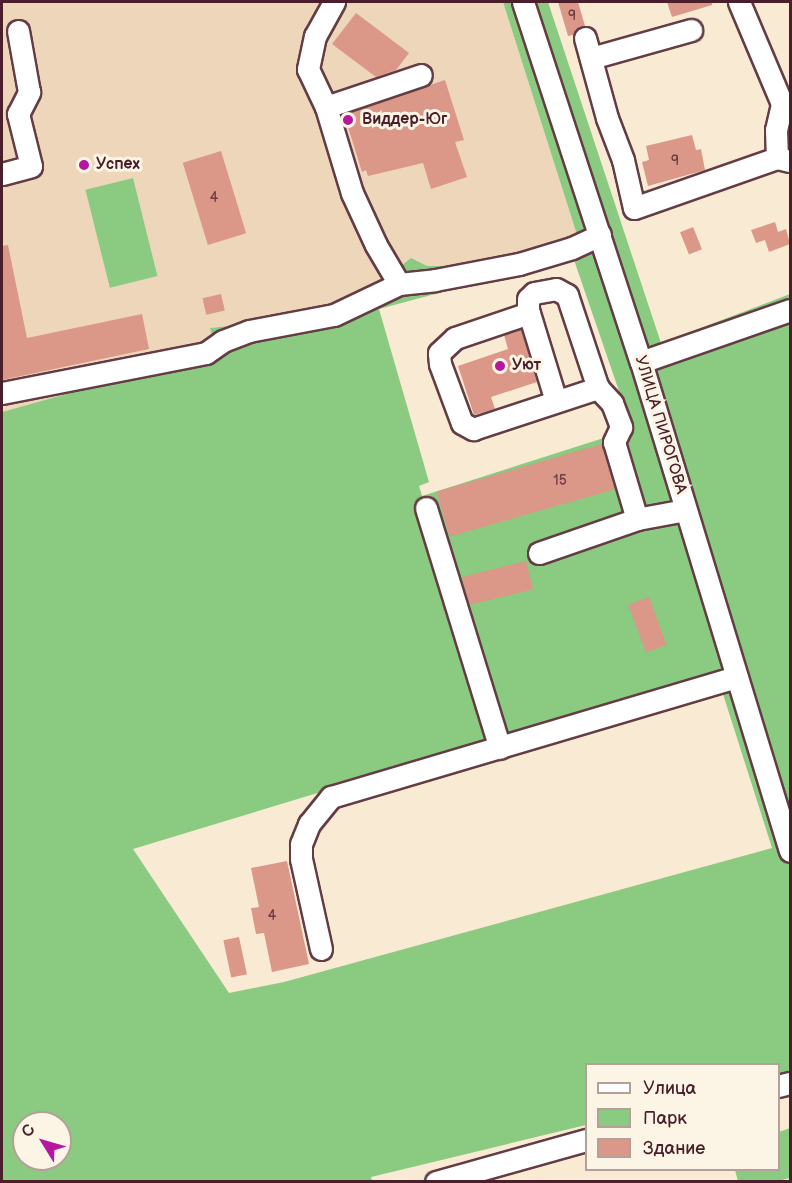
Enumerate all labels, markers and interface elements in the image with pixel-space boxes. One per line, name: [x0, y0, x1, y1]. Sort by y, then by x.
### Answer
house number: 9: [568, 8, 576, 24]
place label: Виддер-Юг: [362, 110, 447, 130]
marker: Виддер-Юг: [339, 111, 357, 129]
house number: 9: [671, 153, 679, 169]
place label: Успех: [96, 155, 140, 175]
marker: Успех: [77, 158, 91, 172]
house number: 4: [210, 190, 218, 206]
street label: УЛИЦА ПИРОГОВА: [630, 354, 690, 496]
place label: Уют: [512, 356, 541, 376]
marker: Уют: [493, 359, 507, 373]
house number: 15: [553, 473, 567, 489]
house number: 4: [268, 908, 276, 924]
legend: [585, 1063, 780, 1171]
text: Улица: [643, 1078, 696, 1099]
text: Парк: [643, 1108, 687, 1129]
north arrow: [12, 1111, 72, 1171]
text: С: [18, 1121, 40, 1141]
text: Здание: [643, 1138, 705, 1159]

